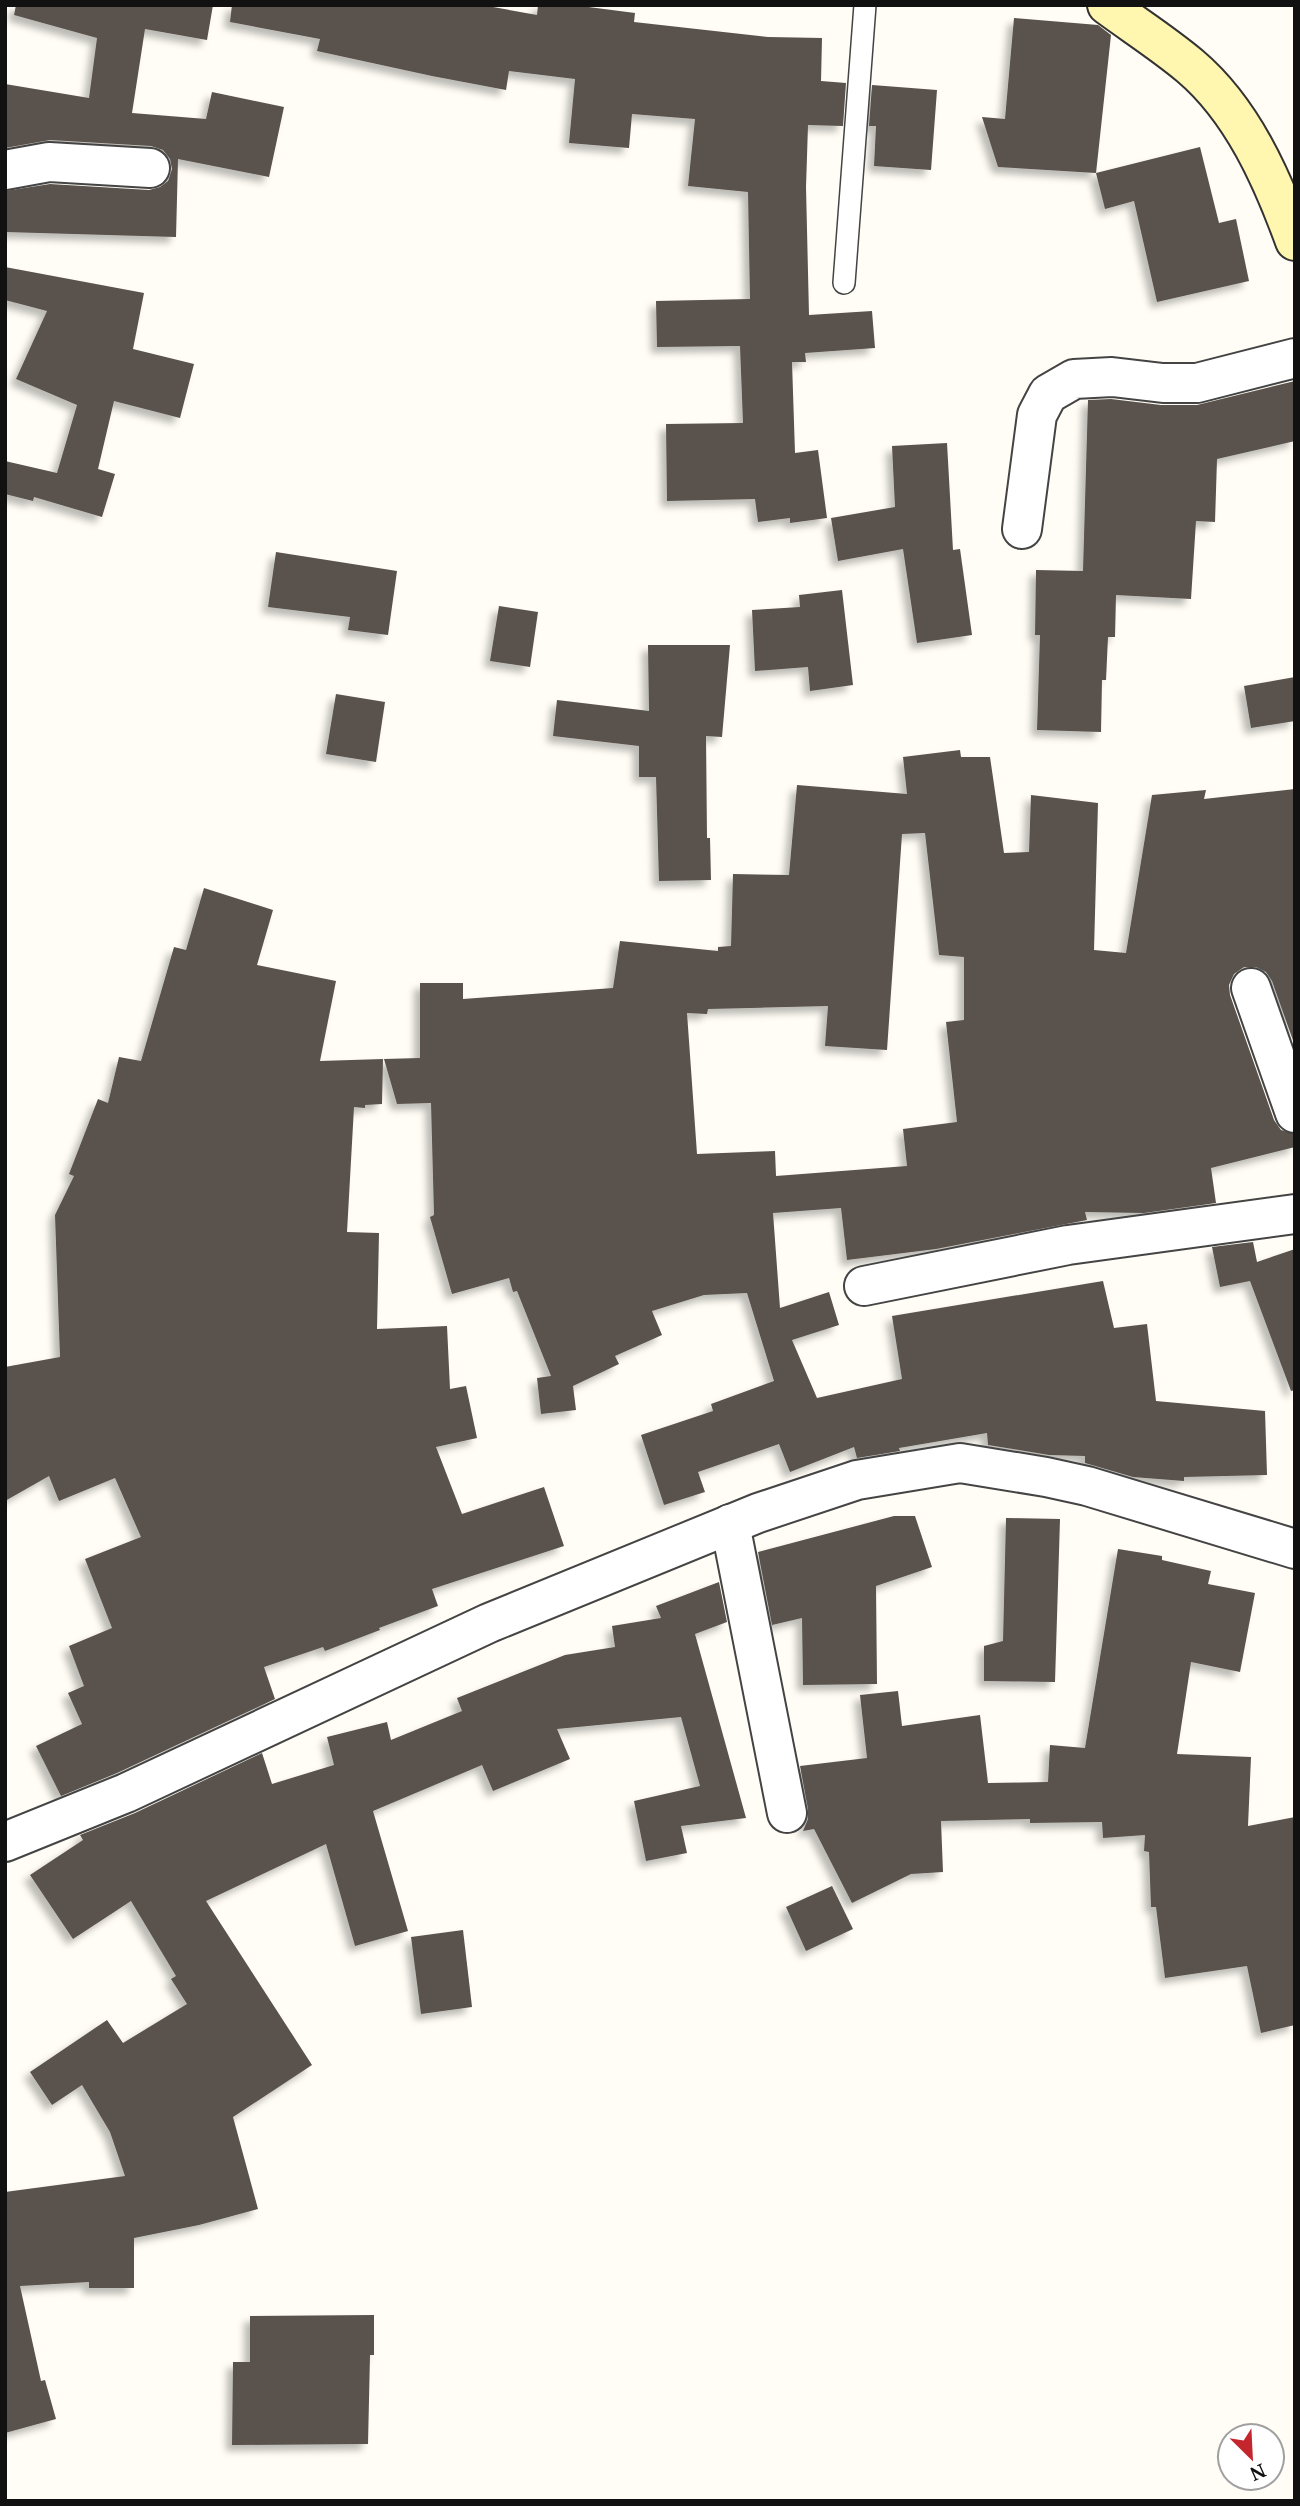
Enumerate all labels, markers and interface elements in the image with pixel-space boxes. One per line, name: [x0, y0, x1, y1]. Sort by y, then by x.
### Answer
north arrow: [1216, 2422, 1286, 2492]
text: N: [1246, 2458, 1270, 2487]

